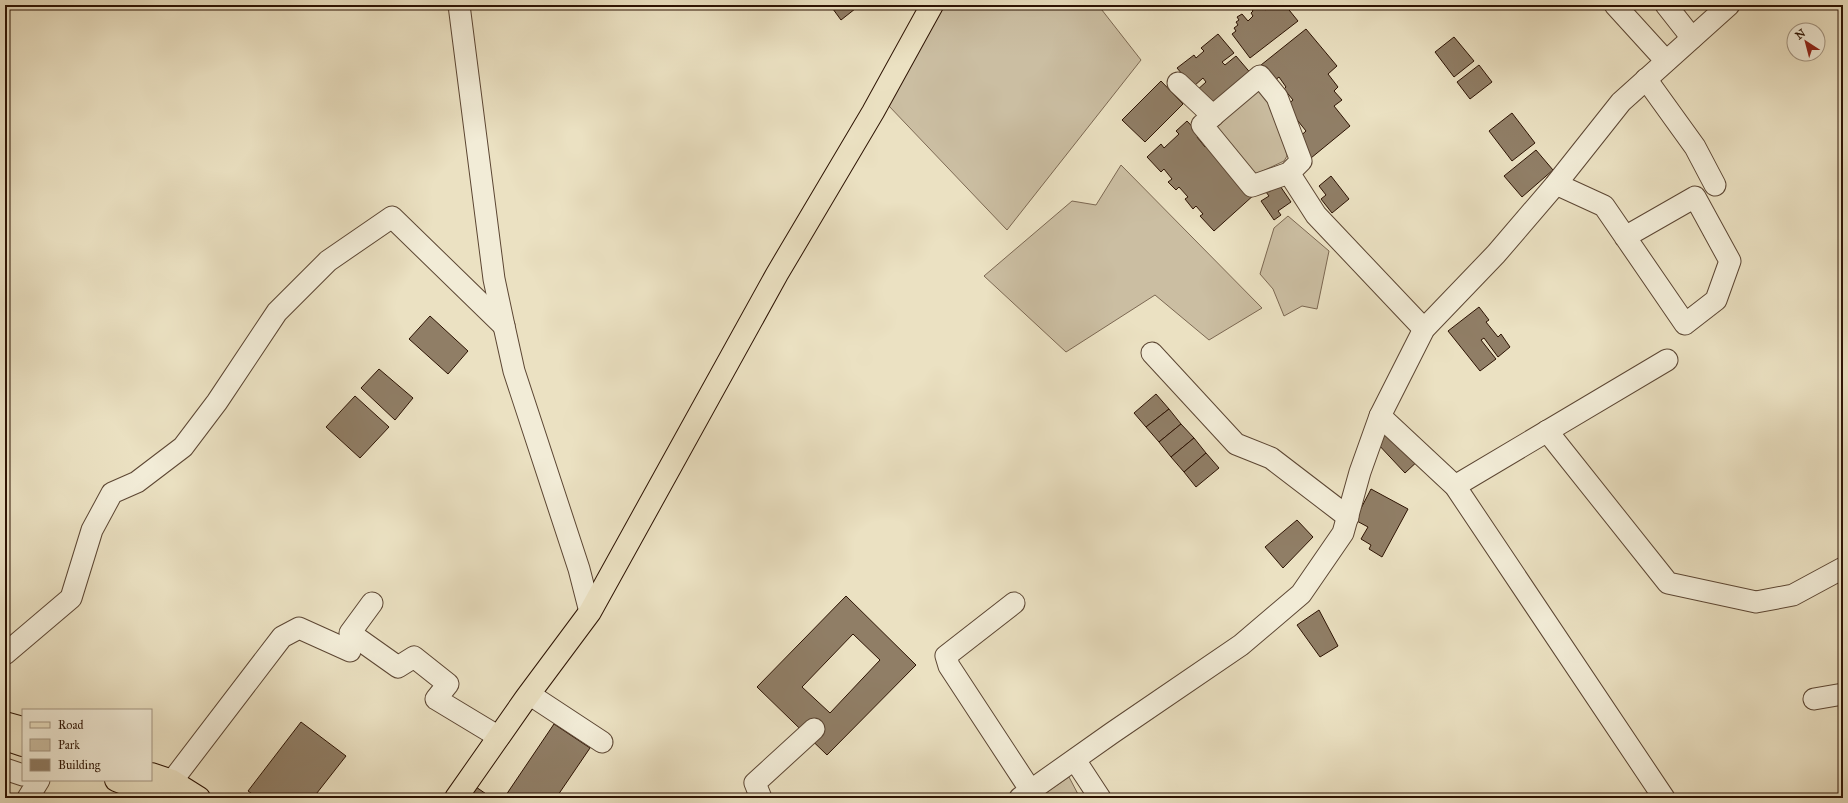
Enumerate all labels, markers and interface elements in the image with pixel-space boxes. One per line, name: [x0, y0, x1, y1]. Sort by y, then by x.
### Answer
north arrow: [1786, 22, 1826, 62]
text: N: [1793, 26, 1809, 42]
legend: [22, 709, 152, 781]
text: Road: [58, 718, 84, 732]
text: Park: [58, 738, 80, 752]
text: Building: [58, 758, 101, 773]

